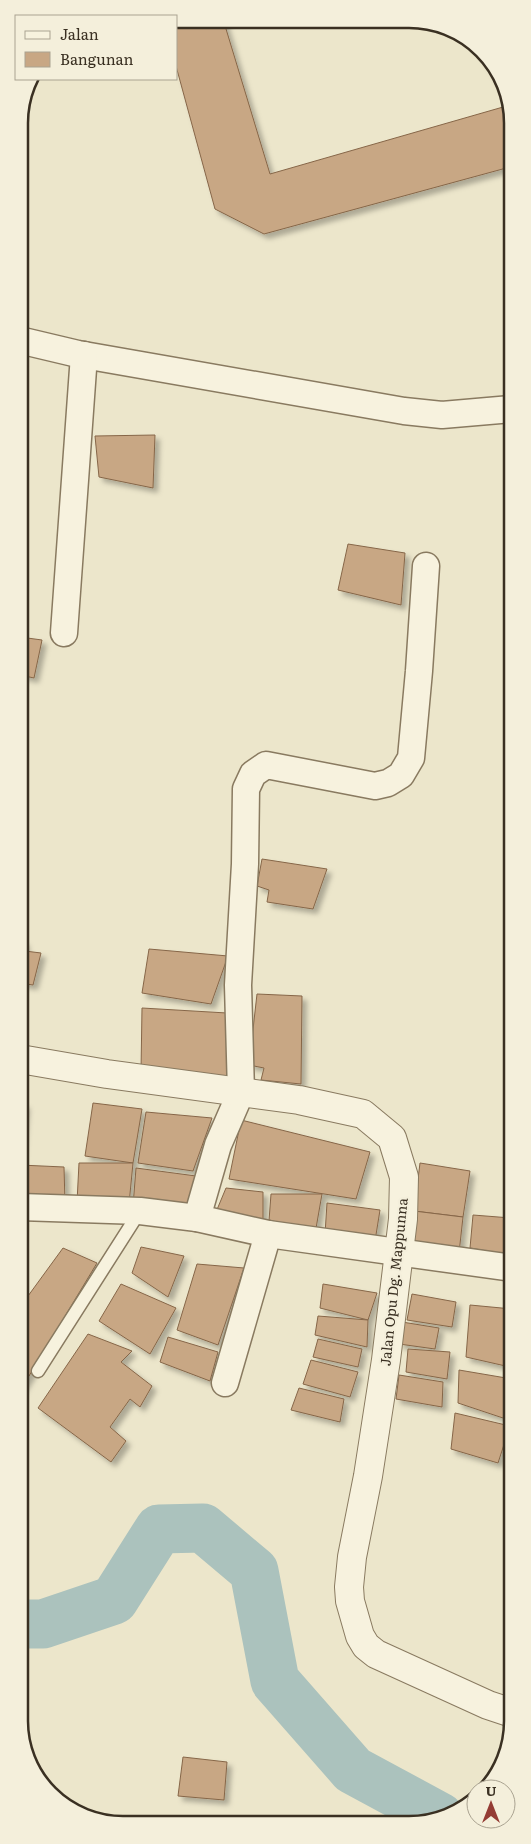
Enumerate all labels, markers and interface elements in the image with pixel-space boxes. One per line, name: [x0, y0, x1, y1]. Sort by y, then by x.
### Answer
legend: [15, 15, 178, 80]
text: Jalan: [60, 22, 99, 45]
text: Bangunan: [60, 47, 134, 70]
street label: Jalan Opu Dg. Mappunna: [374, 1196, 412, 1367]
north arrow: [466, 1779, 516, 1829]
text: U: [485, 1780, 497, 1800]

